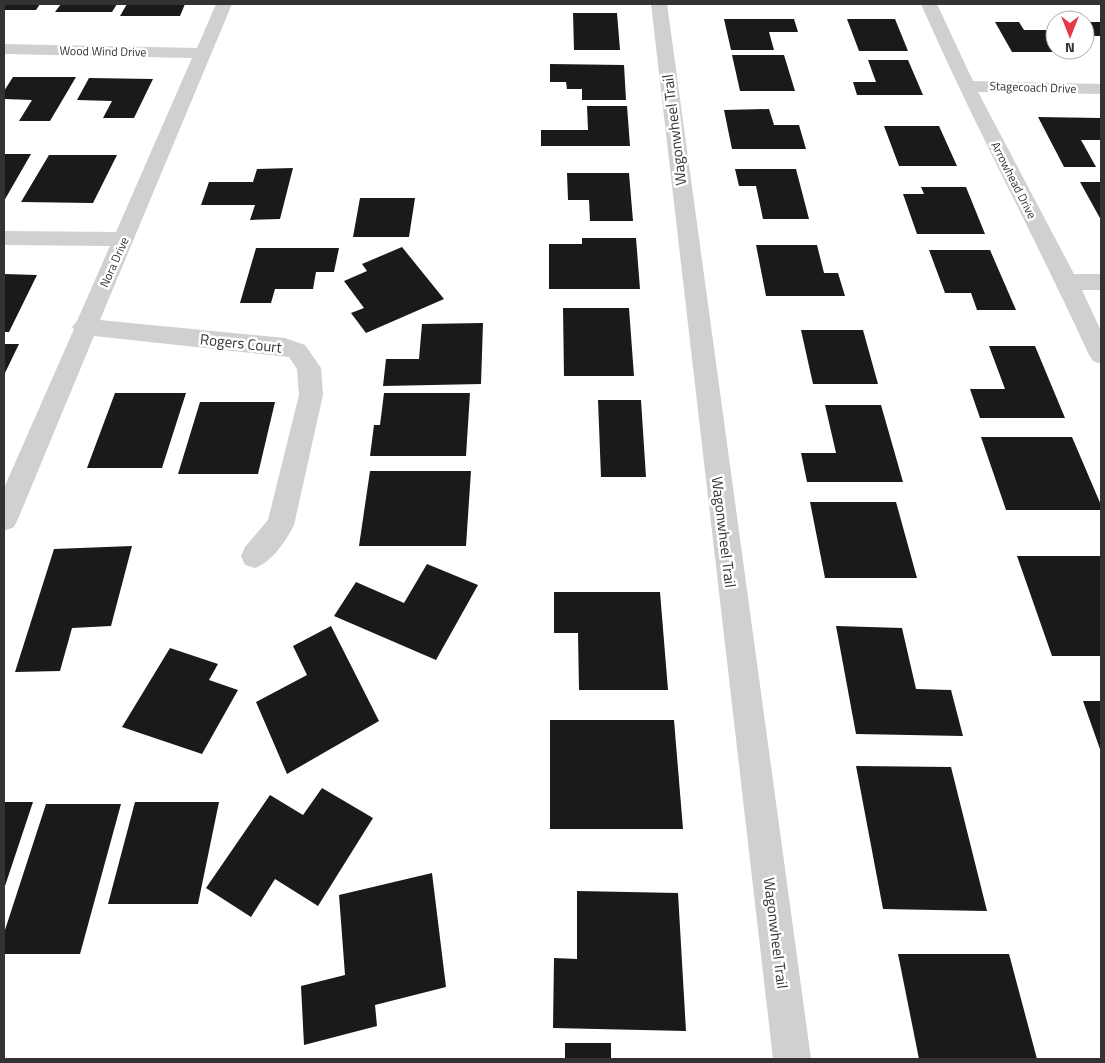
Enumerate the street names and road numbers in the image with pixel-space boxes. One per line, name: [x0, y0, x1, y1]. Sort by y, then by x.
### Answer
street label: Wood Wind Drive: [59, 41, 147, 61]
street label: Wagonwheel Trail: [656, 73, 692, 187]
street label: Stagecoach Drive: [989, 76, 1077, 98]
street label: Arrowhead Drive: [986, 138, 1042, 222]
street label: Nora Drive: [94, 234, 134, 290]
street label: Rogers Court: [199, 327, 284, 359]
street label: Wagonwheel Trail: [706, 475, 742, 589]
street label: Wagonwheel Trail: [758, 876, 794, 990]

